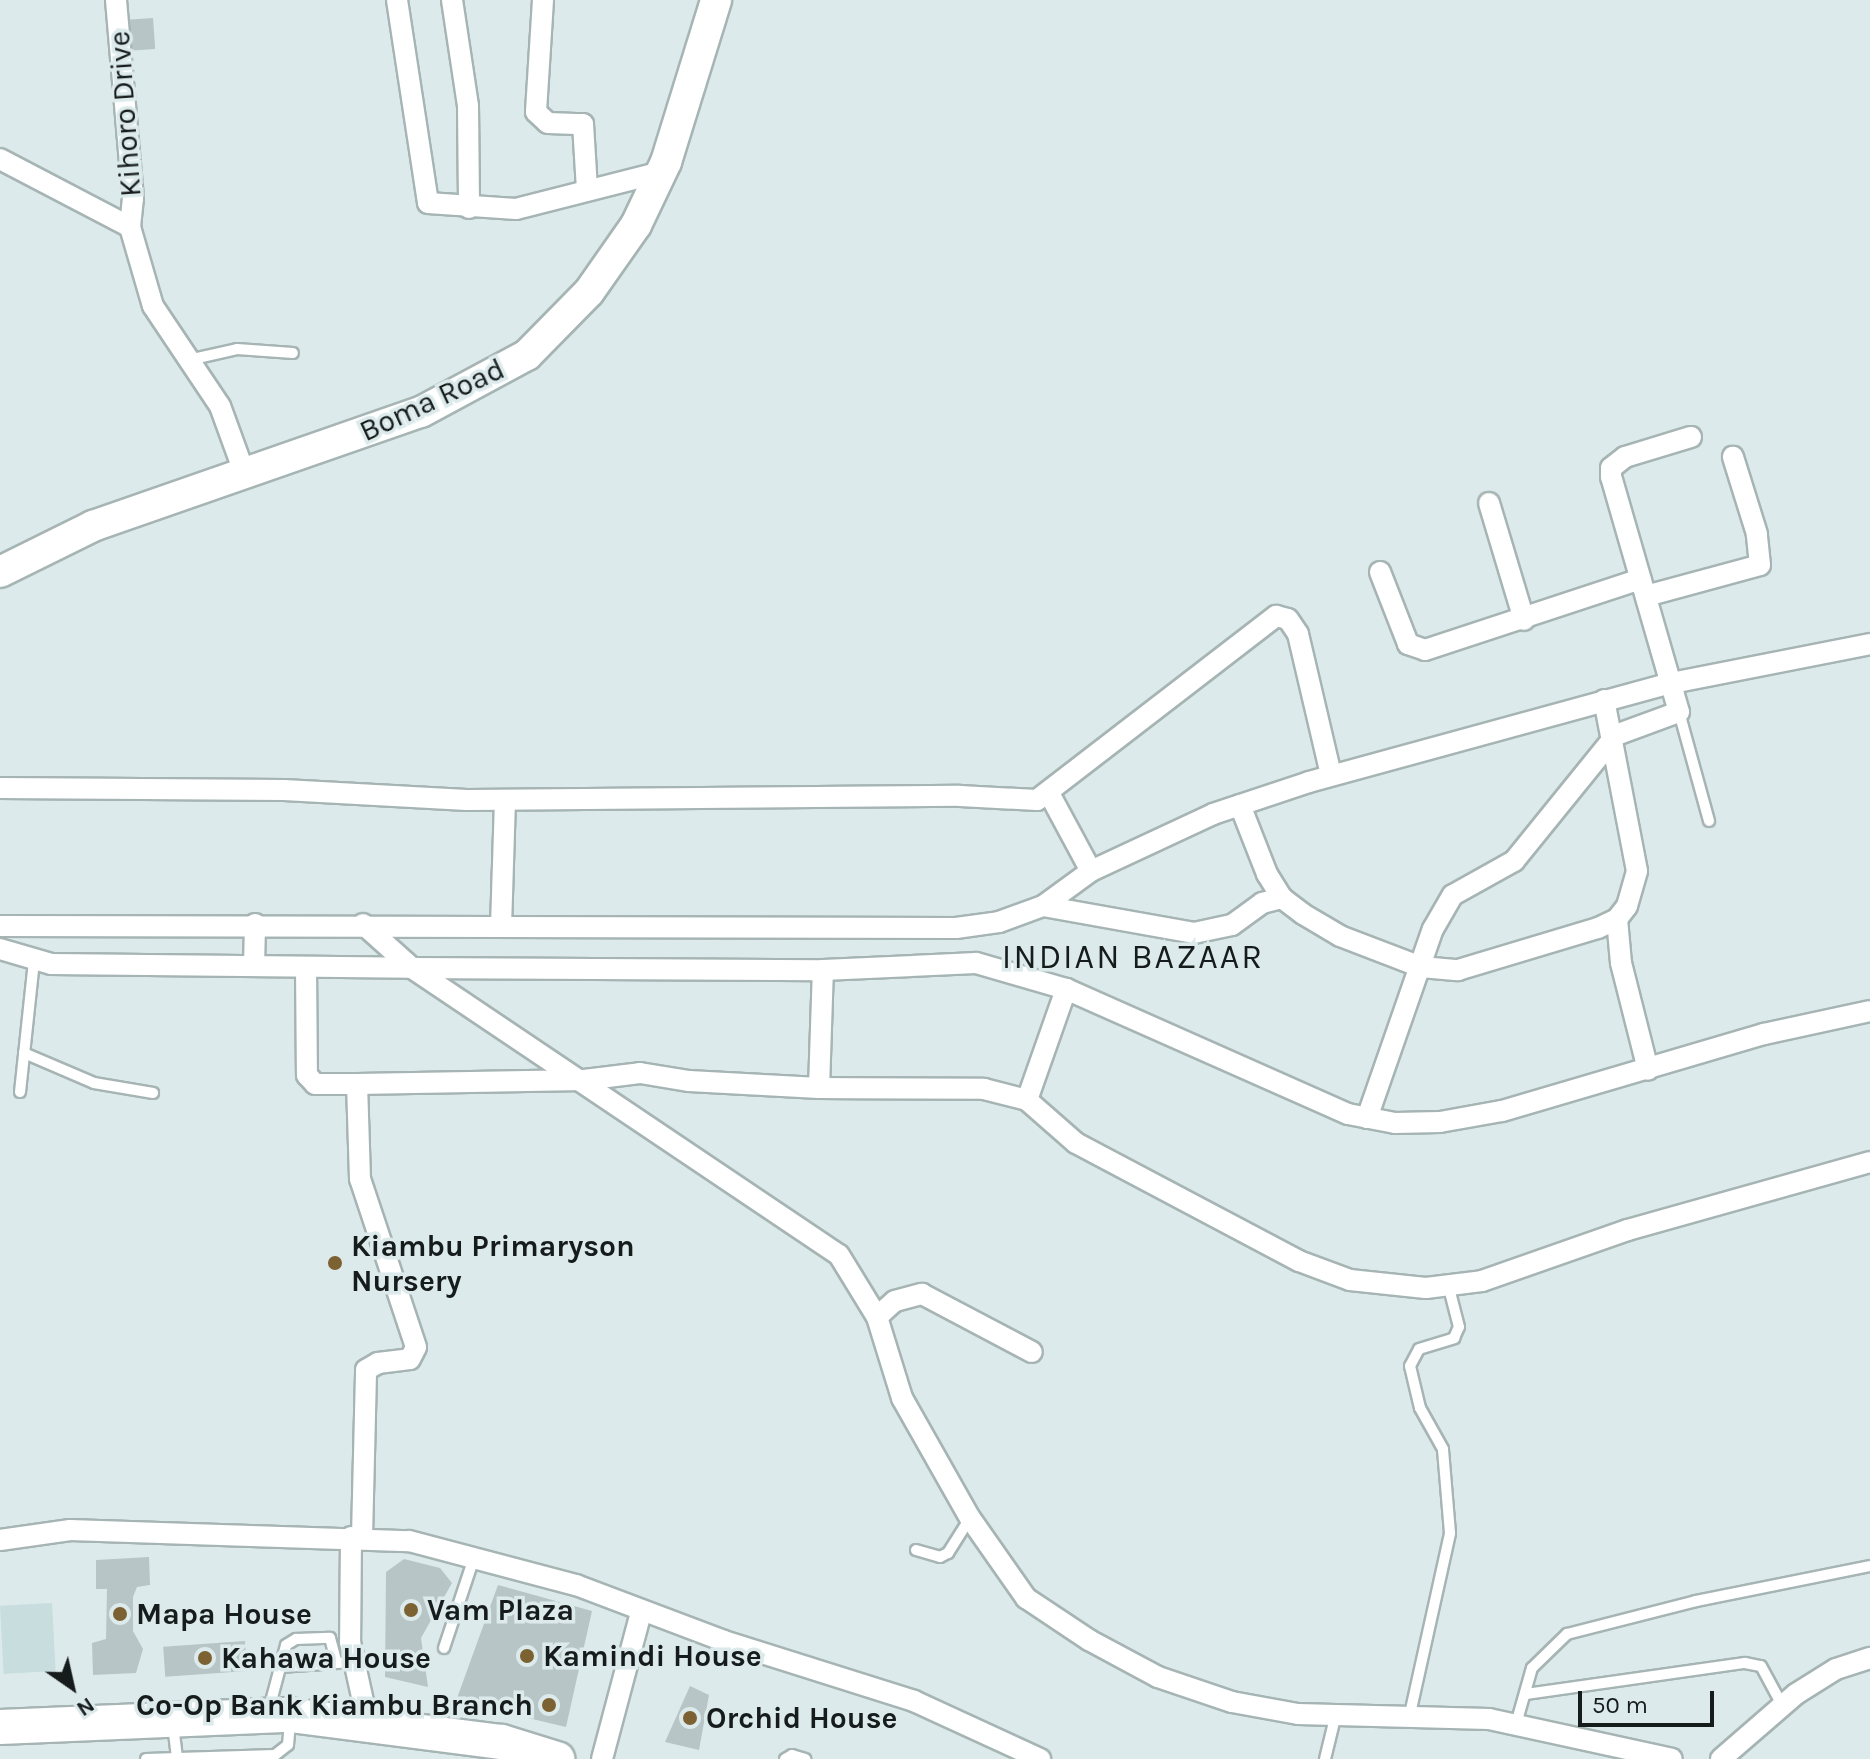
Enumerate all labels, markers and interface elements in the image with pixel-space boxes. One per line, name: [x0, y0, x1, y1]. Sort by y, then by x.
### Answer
street label: Kihoro Drive: [101, 30, 149, 198]
street label: Boma Road: [354, 351, 510, 449]
district label: INDIAN BAZAAR: [1002, 938, 1264, 978]
place label: Kiambu Primaryson Nursery: [351, 1228, 635, 1298]
marker: Kiambu Primaryson Nursery: [326, 1254, 344, 1272]
place label: Vam Plaza: [427, 1592, 574, 1628]
place label: Mapa House: [136, 1596, 312, 1632]
marker: Vam Plaza: [402, 1601, 420, 1619]
marker: Mapa House: [111, 1605, 129, 1623]
place label: Kamindi House: [543, 1638, 762, 1674]
place label: Kahawa House: [221, 1640, 431, 1676]
north arrow: [32, 1647, 112, 1727]
marker: Kamindi House: [518, 1647, 536, 1665]
marker: Kahawa House: [196, 1649, 214, 1667]
scale bar: [1582, 1675, 1718, 1725]
place label: Co-Op Bank Kiambu Branch: [136, 1687, 533, 1723]
text: 50 m: [1592, 1691, 1648, 1719]
text: N: [72, 1692, 99, 1722]
marker: Co-Op Bank Kiambu Branch: [540, 1696, 558, 1714]
place label: Orchid House: [706, 1700, 897, 1736]
marker: Orchid House: [681, 1709, 699, 1727]

